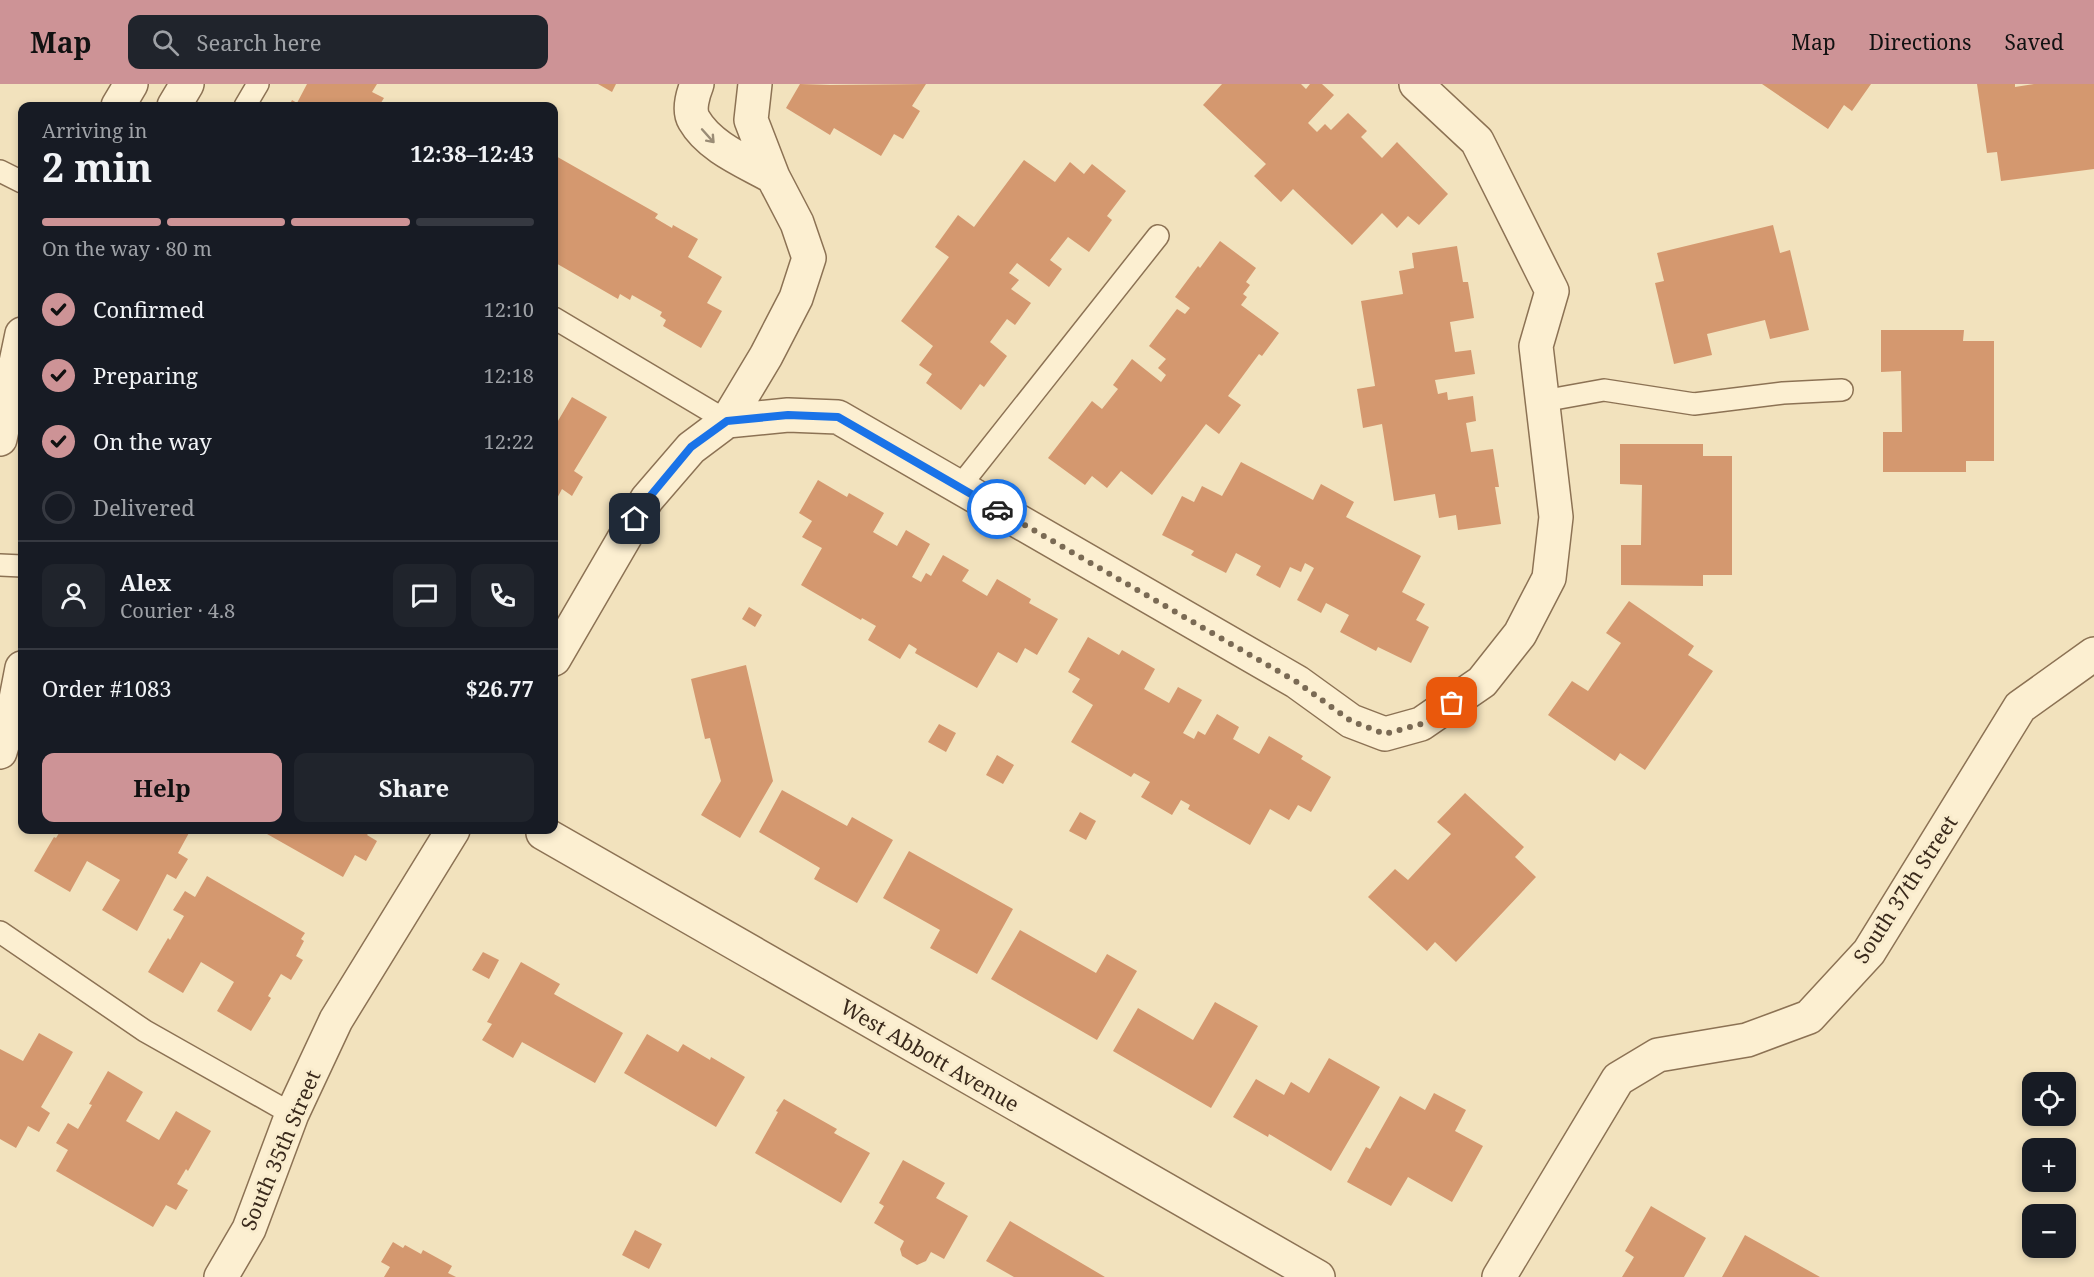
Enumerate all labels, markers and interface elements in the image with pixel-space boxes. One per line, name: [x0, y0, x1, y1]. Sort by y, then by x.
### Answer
search box: [128, 15, 548, 69]
text: Map: [30, 23, 92, 61]
icon: search: [149, 26, 182, 59]
text: Search here: [197, 27, 321, 57]
text: Map: [1791, 28, 1836, 56]
text: Directions: [1869, 28, 1971, 56]
text: Saved: [2004, 28, 2064, 56]
text: Arriving in: [42, 117, 147, 144]
one-way arrow: [701, 128, 715, 143]
text: 12:38–12:43: [410, 138, 534, 168]
text: 2 min: [42, 140, 152, 193]
text: On the way · 80 m: [42, 235, 212, 262]
icon: check: [42, 293, 75, 326]
text: Confirmed: [93, 294, 204, 324]
text: 12:10: [484, 296, 534, 323]
icon: check: [42, 359, 75, 392]
text: Preparing: [93, 360, 198, 390]
text: 12:18: [484, 362, 534, 389]
icon: check: [42, 425, 75, 458]
text: On the way: [93, 426, 212, 456]
text: 12:22: [484, 428, 534, 455]
courier: [967, 479, 1027, 539]
text: Delivered: [93, 492, 195, 522]
pin: [609, 493, 660, 544]
icon: car: [981, 493, 1014, 526]
icon: home: [618, 502, 651, 535]
button: person: [42, 564, 105, 627]
button: chat: [393, 564, 456, 627]
button: phone: [471, 564, 534, 627]
text: Alex: [120, 567, 171, 597]
text: Courier · 4.8: [120, 597, 235, 624]
text: Order #1083: [42, 673, 172, 703]
text: $26.77: [465, 673, 534, 703]
pin: [1426, 677, 1477, 728]
icon: bag: [1435, 686, 1468, 719]
button: Help: [42, 753, 282, 822]
button: Share: [294, 753, 534, 822]
street label: South 37th Street: [1847, 810, 1963, 968]
street label: West Abbott Avenue: [835, 992, 1025, 1118]
street label: South 35th Street: [234, 1066, 326, 1234]
map controls: [2022, 1072, 2076, 1258]
button: locate: [2022, 1072, 2076, 1126]
button: +: [2022, 1138, 2076, 1192]
button: −: [2022, 1204, 2076, 1258]

